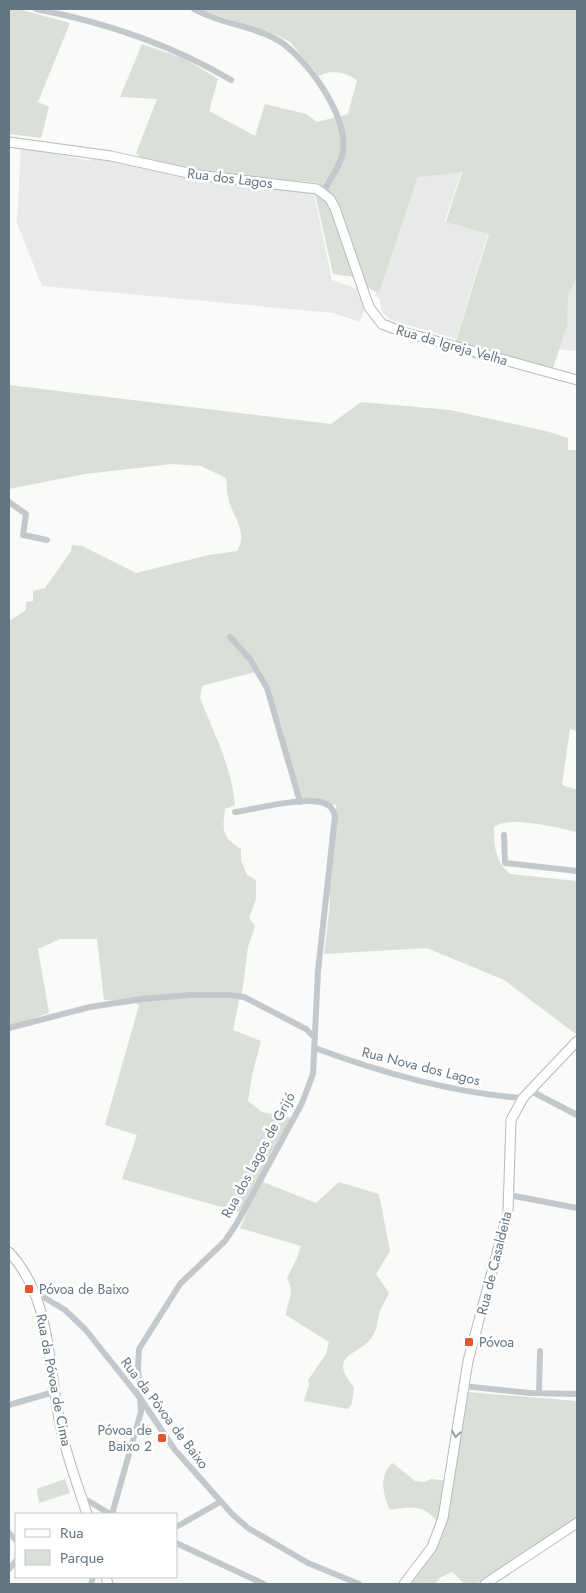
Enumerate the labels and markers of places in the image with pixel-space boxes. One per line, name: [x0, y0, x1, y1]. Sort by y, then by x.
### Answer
place label: Póvoa de Baixo: [39, 1279, 129, 1299]
marker: Póvoa de Baixo: [23, 1283, 35, 1295]
place label: Póvoa: [479, 1332, 514, 1352]
marker: Póvoa: [463, 1336, 475, 1348]
place label: Póvoa de Baixo 2: [98, 1420, 152, 1456]
marker: Póvoa de Baixo 2: [156, 1432, 168, 1444]

